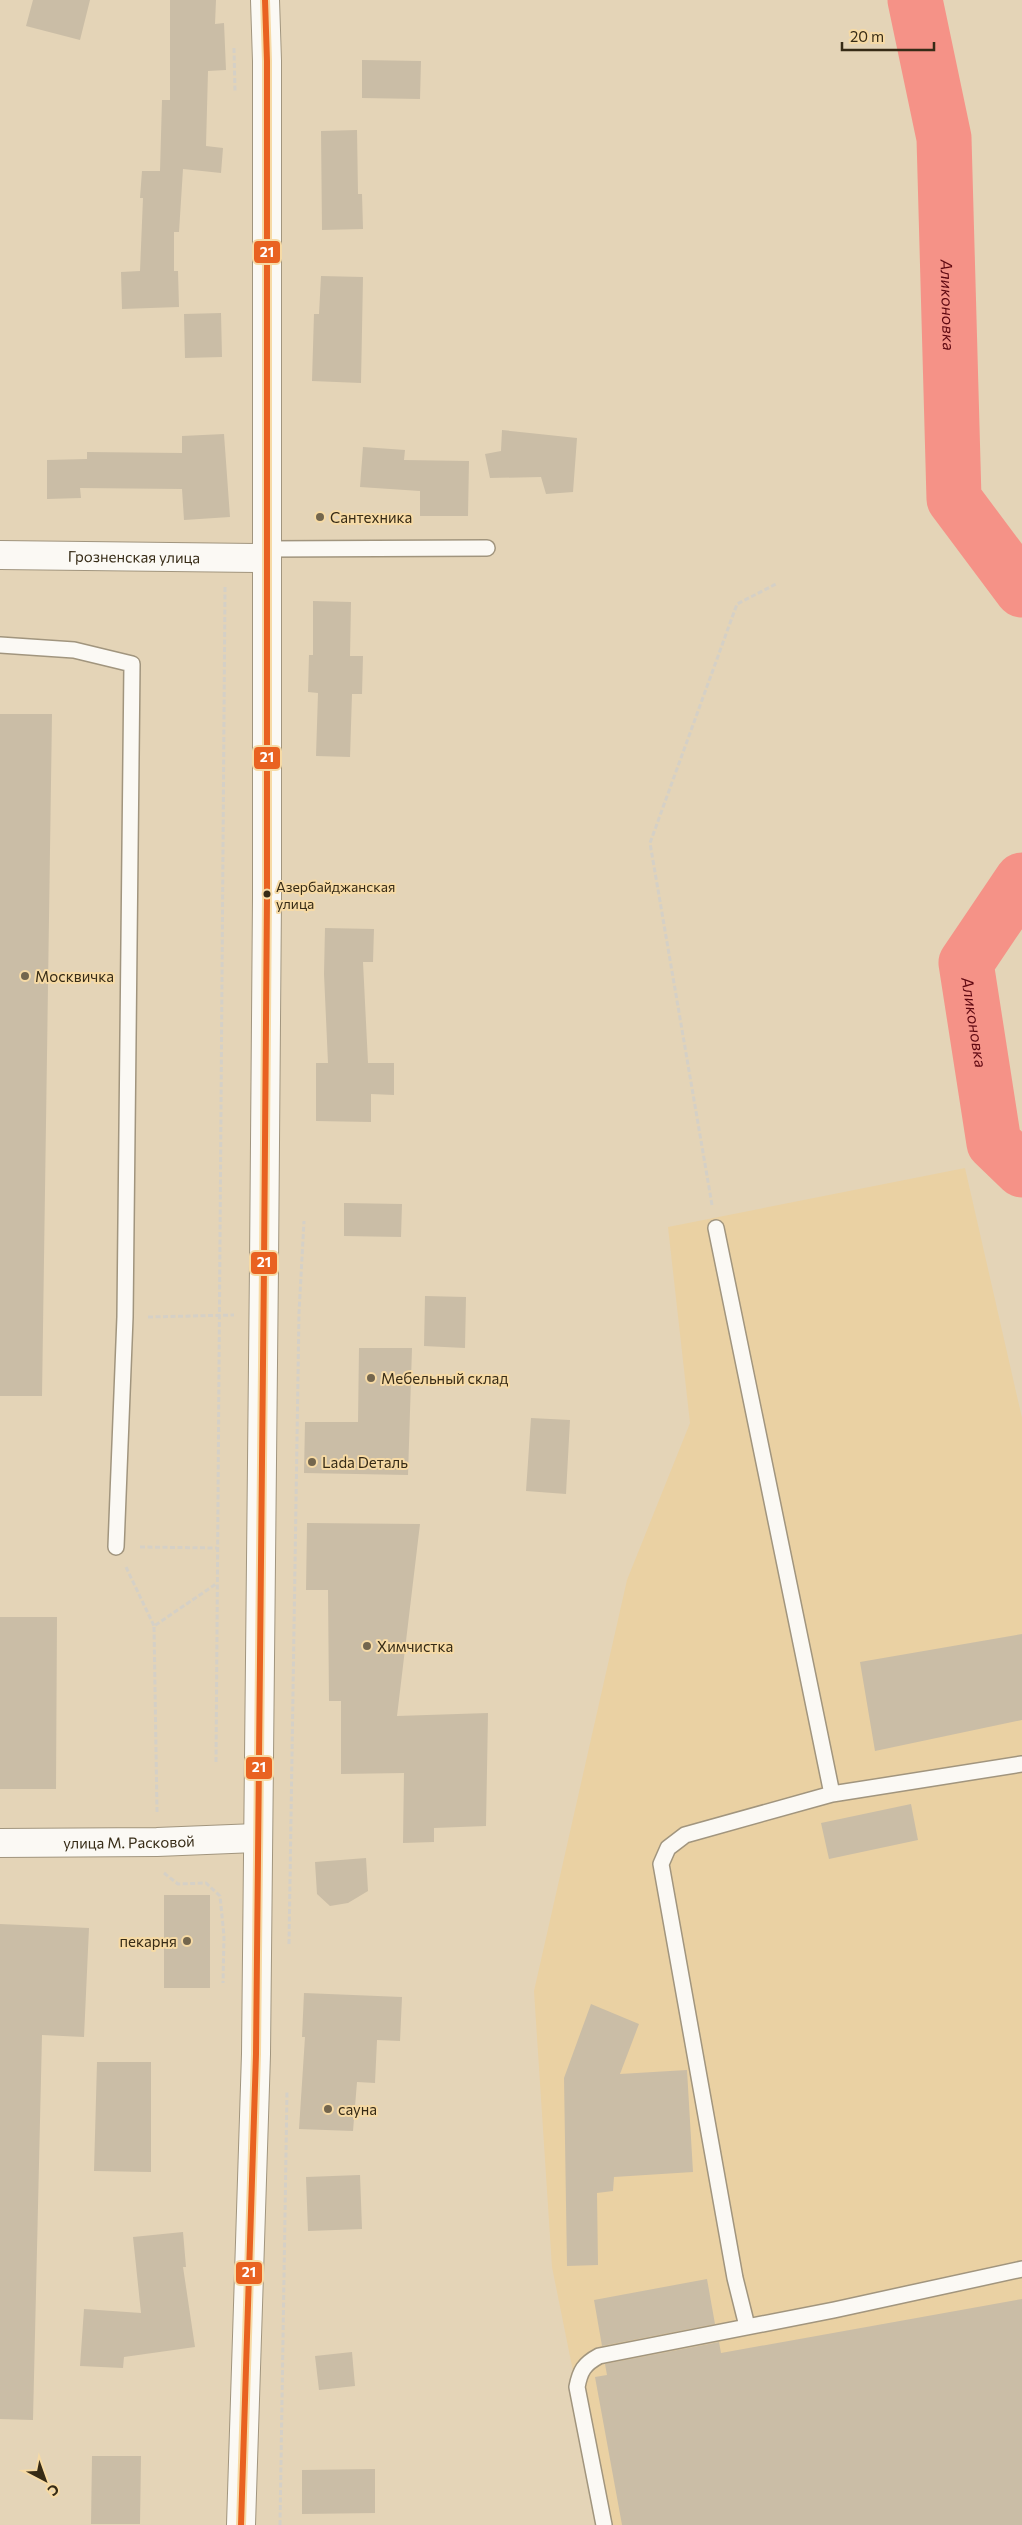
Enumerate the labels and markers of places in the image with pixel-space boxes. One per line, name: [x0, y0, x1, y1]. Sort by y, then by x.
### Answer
place label: Сантехника: [330, 508, 412, 526]
marker: Сантехника: [314, 511, 326, 523]
place label: Азербайджанская улица: [276, 878, 395, 912]
marker: Азербайджанская улица: [262, 889, 272, 899]
place label: Москвичка: [35, 967, 114, 985]
marker: Москвичка: [19, 970, 31, 982]
place label: Мебельный склад: [381, 1369, 508, 1387]
marker: Мебельный склад: [365, 1372, 377, 1384]
place label: Lada Dеталь: [322, 1453, 408, 1471]
marker: Lada Dеталь: [306, 1456, 318, 1468]
place label: Химчистка: [377, 1637, 453, 1655]
marker: Химчистка: [361, 1640, 373, 1652]
place label: пекарня: [120, 1932, 177, 1950]
marker: пекарня: [181, 1935, 193, 1947]
place label: сауна: [338, 2100, 377, 2118]
marker: сауна: [322, 2103, 334, 2115]

